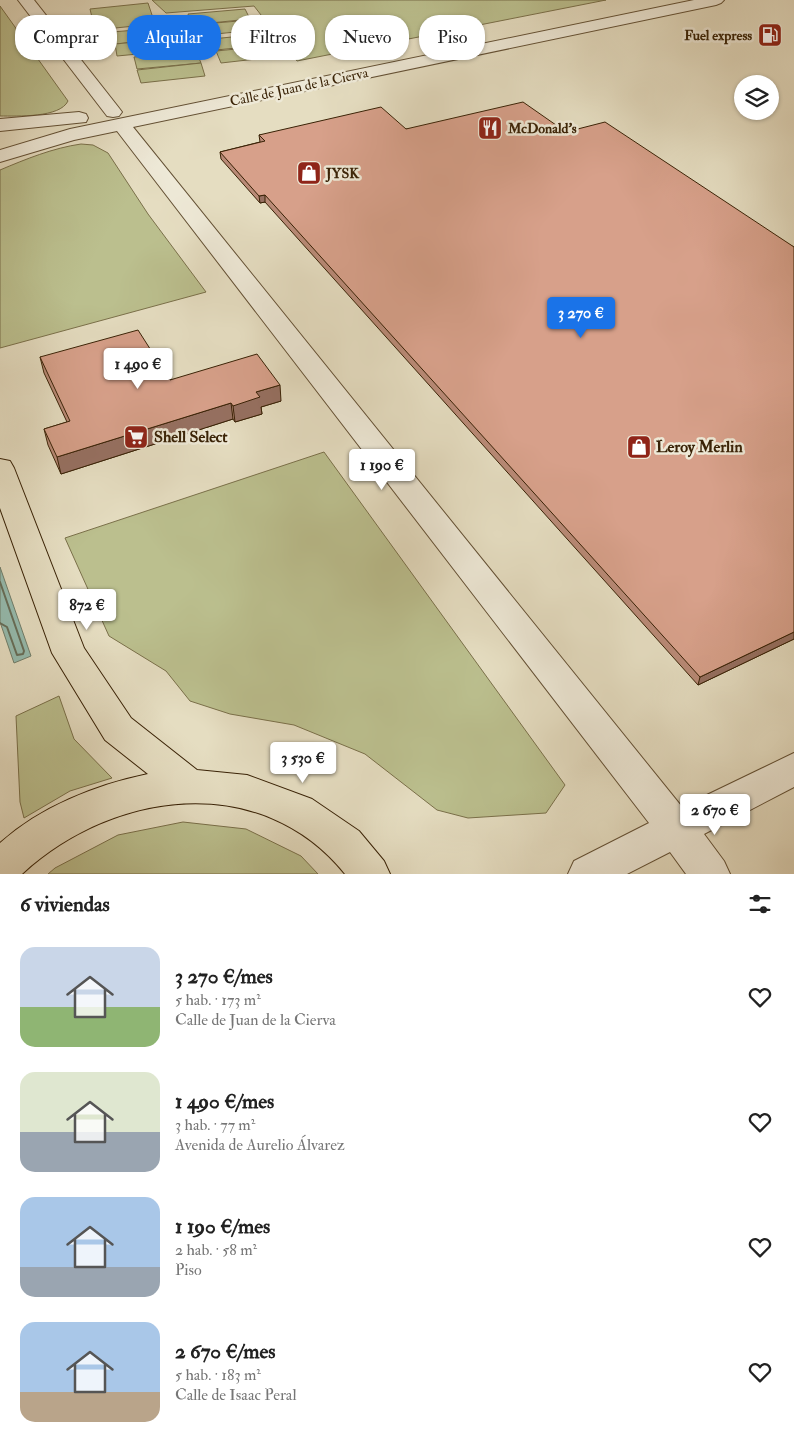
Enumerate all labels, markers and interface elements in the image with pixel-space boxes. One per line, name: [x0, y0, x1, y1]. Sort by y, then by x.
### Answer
chip: Comprar: [15, 15, 117, 60]
chip: Alquilar: [127, 15, 221, 60]
chip: Filtros: [231, 15, 315, 60]
chip: Nuevo: [325, 15, 409, 60]
chip: Piso: [419, 15, 485, 60]
fuel station icon: Fuel express: [757, 22, 783, 48]
place label: Fuel express: [684, 27, 752, 45]
street label: Calle de Juan de la Cierva: [228, 64, 370, 110]
map controls: [734, 75, 779, 120]
button: layers: [734, 75, 779, 120]
restaurant icon: McDonald's: [477, 115, 503, 141]
place label: McDonald's: [507, 120, 577, 137]
shop icon: JYSK: [296, 160, 322, 186]
place label: JYSK: [325, 165, 360, 183]
pin: 3 270 €: [535, 296, 627, 339]
text: 3 270 €: [558, 303, 604, 323]
pin: 1 490 €: [92, 348, 184, 390]
text: 1 490 €: [115, 354, 161, 374]
supermarket icon: Shell Select: [123, 424, 149, 450]
place label: Shell Select: [154, 427, 228, 447]
shop icon: Leroy Merlin: [626, 434, 652, 460]
place label: Leroy Merlin: [656, 437, 743, 458]
pin: 1 190 €: [336, 448, 428, 491]
text: 1 190 €: [360, 455, 404, 475]
pin: 872 €: [52, 588, 122, 631]
text: 872 €: [69, 595, 105, 615]
pin: 3 530 €: [257, 742, 349, 784]
text: 3 530 €: [281, 748, 325, 768]
pin: 2 670 €: [669, 794, 761, 836]
text: 2 670 €: [691, 800, 739, 820]
icon: filters: [746, 890, 774, 918]
text: 6 viviendas: [20, 891, 110, 918]
text: 3 270 €/mes: [175, 963, 273, 990]
icon: home: [60, 967, 120, 1027]
icon: heart: [746, 983, 774, 1011]
text: 5 hab. · 173 m²: [175, 990, 261, 1010]
text: Calle de Juan de la Cierva: [175, 1010, 336, 1030]
text: 1 490 €/mes: [175, 1088, 274, 1115]
icon: home: [60, 1092, 120, 1152]
icon: heart: [746, 1108, 774, 1136]
text: 3 hab. · 77 m²: [175, 1115, 255, 1135]
text: Avenida de Aurelio Álvarez: [175, 1135, 345, 1155]
text: 1 190 €/mes: [175, 1213, 270, 1240]
icon: home: [60, 1217, 120, 1277]
icon: heart: [746, 1233, 774, 1261]
text: 2 hab. · 58 m²: [175, 1240, 257, 1260]
text: Piso: [175, 1260, 202, 1280]
text: 2 670 €/mes: [175, 1338, 275, 1365]
icon: home: [60, 1342, 120, 1402]
icon: heart: [746, 1358, 774, 1386]
text: 5 hab. · 183 m²: [175, 1365, 261, 1385]
text: Calle de Isaac Peral: [175, 1385, 297, 1405]

